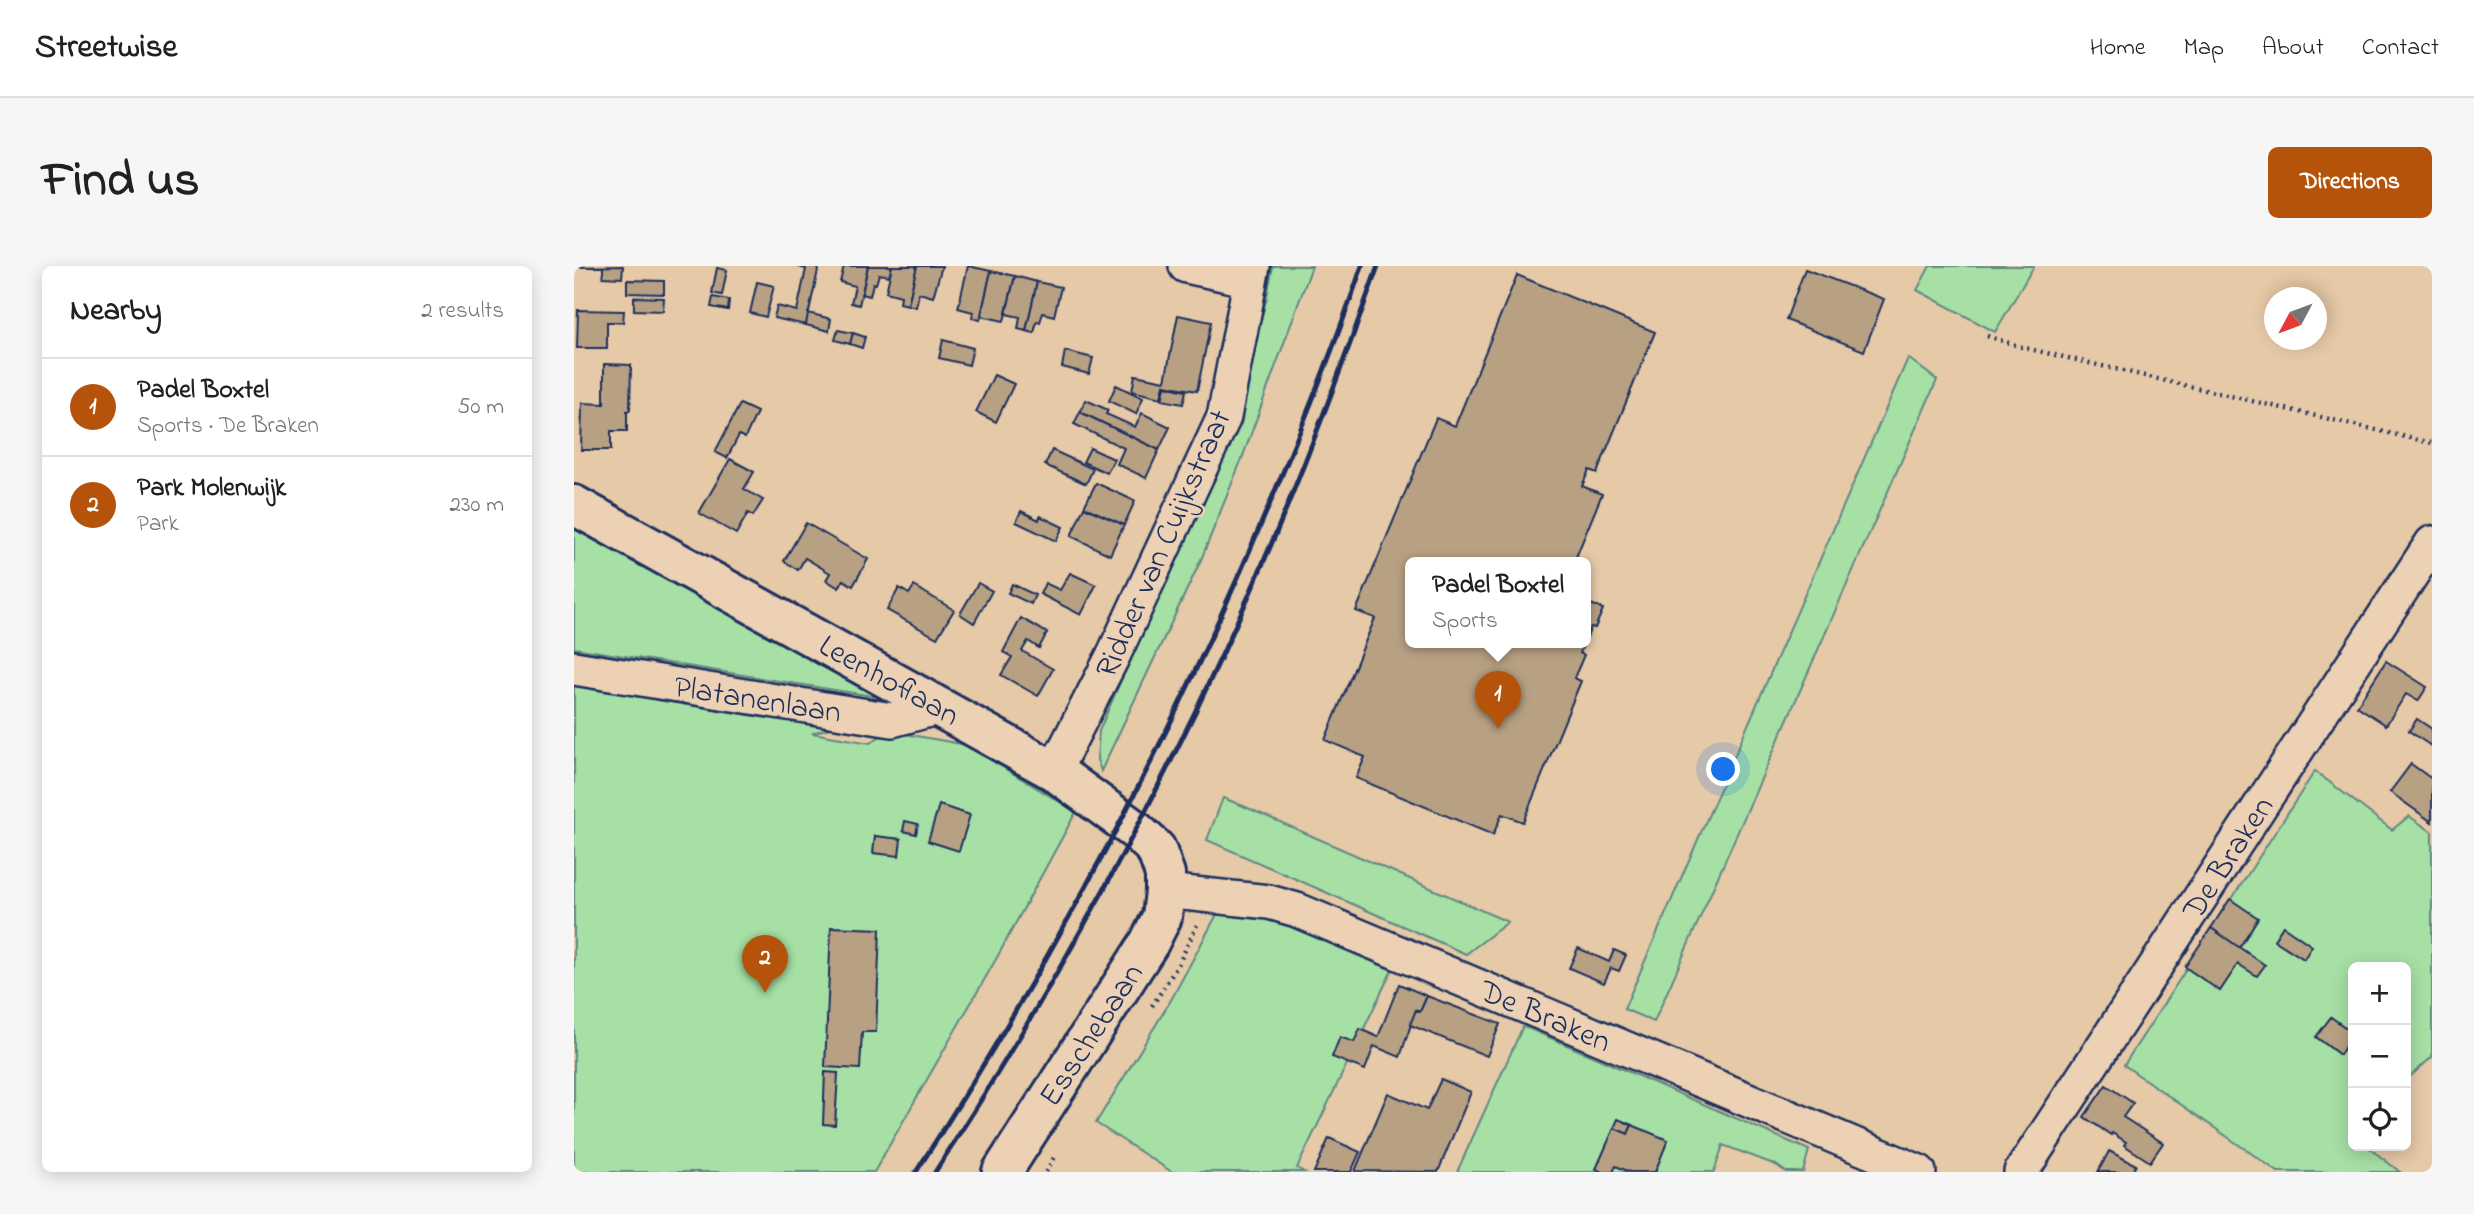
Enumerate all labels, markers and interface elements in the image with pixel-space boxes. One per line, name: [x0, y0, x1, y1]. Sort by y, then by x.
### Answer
text: Streetwise: [35, 24, 177, 72]
text: Home: [2090, 31, 2146, 66]
text: Map: [2184, 31, 2224, 66]
text: About: [2262, 31, 2324, 66]
text: Contact: [2362, 31, 2439, 66]
text: Find us: [42, 146, 199, 218]
button: Directions: [2268, 147, 2432, 218]
north arrow: [2264, 287, 2327, 350]
text: Nearby: [70, 290, 162, 334]
text: 2 results: [421, 295, 504, 328]
text: Padel Boxtel: [137, 372, 269, 410]
text: 1: [89, 391, 97, 424]
text: 50 m: [457, 391, 504, 424]
street label: Ridder van Cuijkstraat: [1085, 402, 1246, 686]
text: Sports · De Braken: [137, 410, 319, 443]
text: Park Molenwijk: [137, 470, 286, 508]
text: 2: [87, 489, 99, 522]
text: 230 m: [450, 489, 504, 522]
text: Park: [137, 508, 179, 541]
popup: [1405, 557, 1591, 648]
text: Padel Boxtel: [1432, 567, 1564, 605]
text: Sports: [1432, 605, 1498, 638]
street label: Leenhoflaan: [809, 624, 967, 740]
street label: Platanenlaan: [670, 665, 845, 738]
pin: 1: [1475, 671, 1521, 729]
your location: [1706, 752, 1740, 786]
street label: De Braken: [2172, 788, 2287, 931]
pin: 2: [742, 935, 788, 993]
street label: Esschebaan: [1029, 955, 1157, 1117]
map controls: [2348, 962, 2411, 1151]
button: +: [2348, 962, 2411, 1025]
street label: De Braken: [1471, 969, 1618, 1067]
button: −: [2348, 1025, 2411, 1088]
button: locate: [2348, 1088, 2411, 1151]

